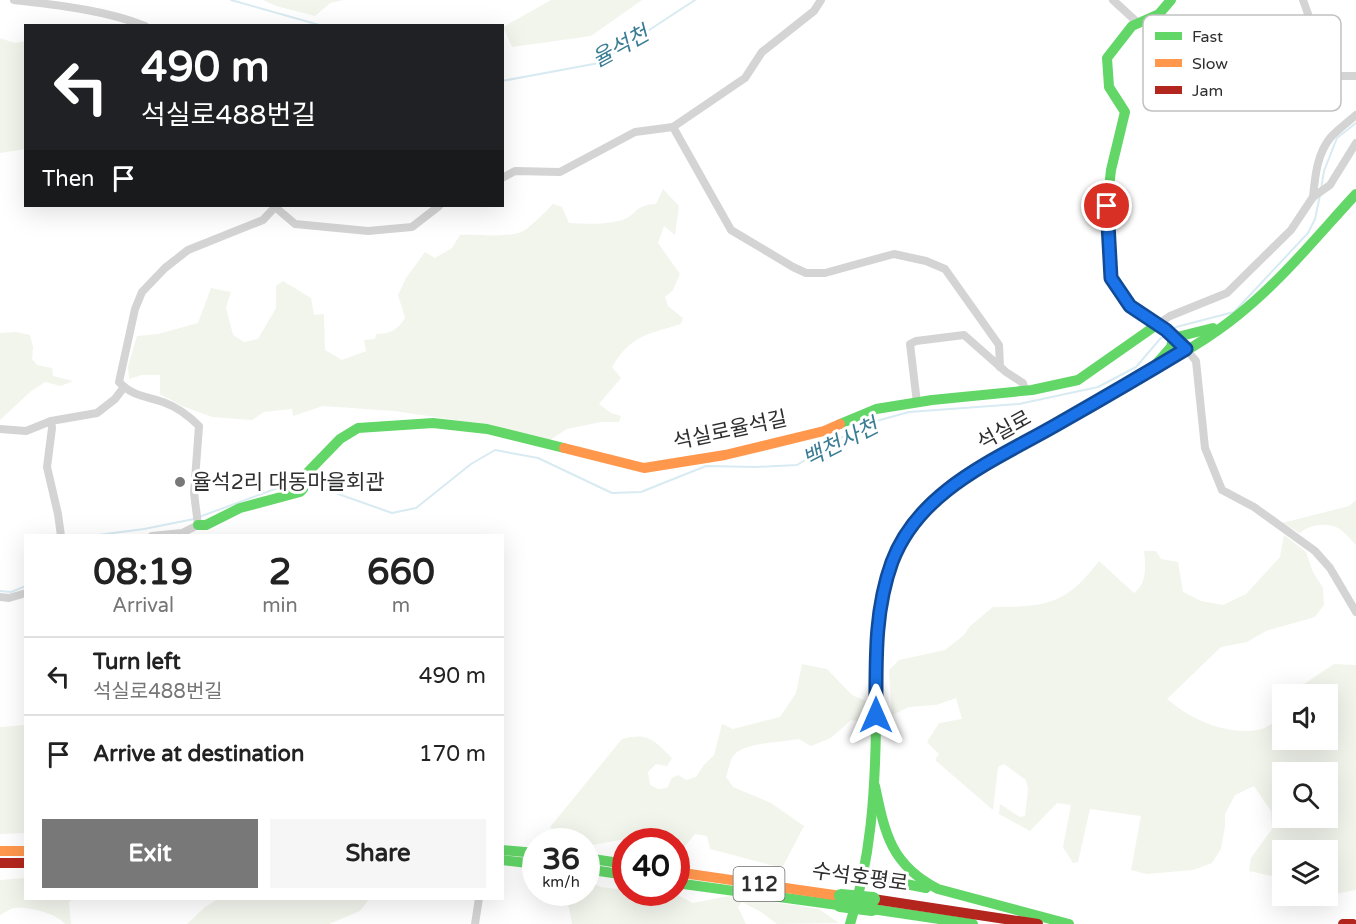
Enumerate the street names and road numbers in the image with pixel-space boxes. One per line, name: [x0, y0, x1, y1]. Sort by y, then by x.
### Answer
street label: 석실로: [973, 405, 1036, 455]
street label: 석실로율석길: [671, 406, 789, 455]
street label: 수석호평로: [810, 858, 910, 897]
road number: 112: [734, 867, 784, 901]

